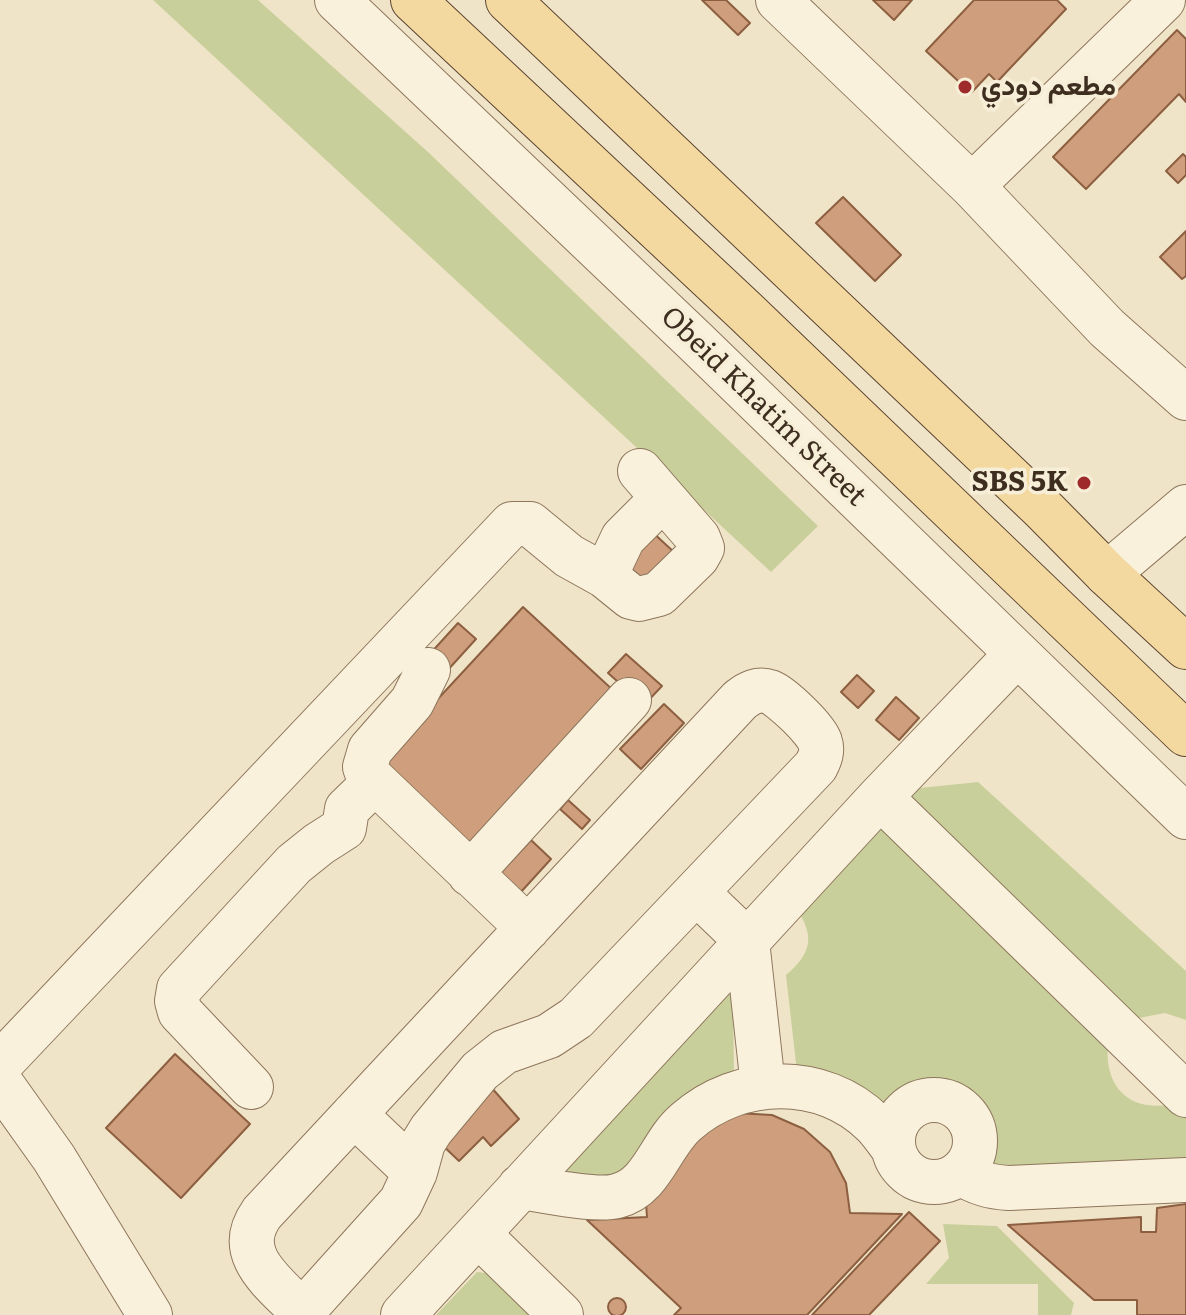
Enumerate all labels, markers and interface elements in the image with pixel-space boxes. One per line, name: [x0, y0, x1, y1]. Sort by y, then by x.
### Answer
place label: مطعم دودي: [981, 70, 1116, 104]
marker: مطعم دودي: [956, 78, 974, 96]
street label: Obeid Khatim Street: [653, 300, 873, 514]
place label: SBS 5K: [971, 466, 1068, 500]
marker: SBS 5K: [1075, 474, 1093, 492]

